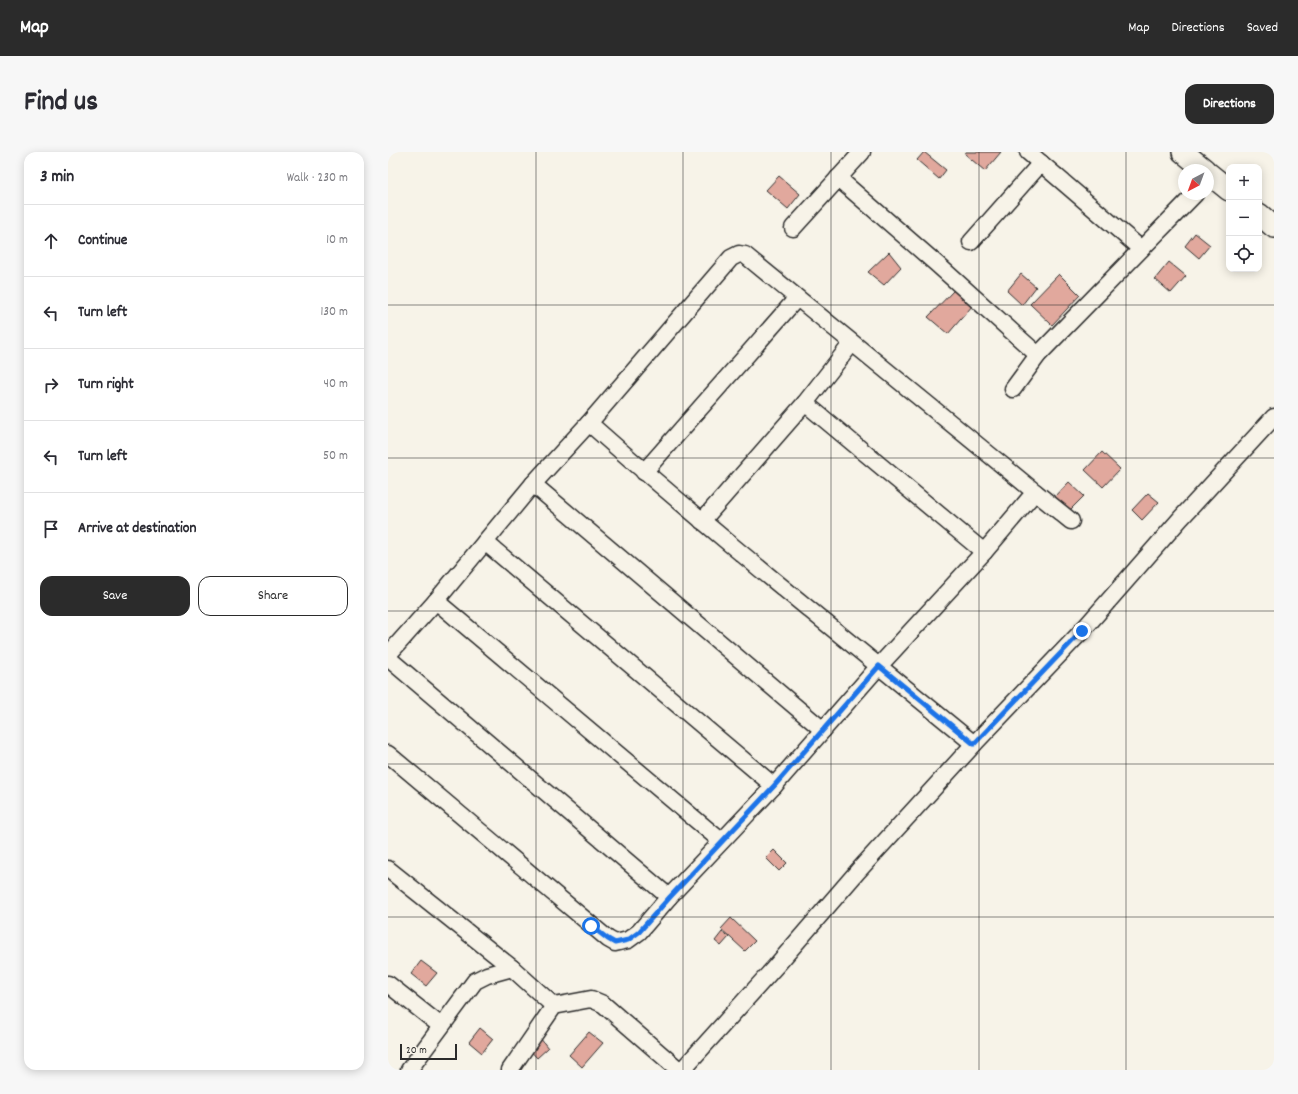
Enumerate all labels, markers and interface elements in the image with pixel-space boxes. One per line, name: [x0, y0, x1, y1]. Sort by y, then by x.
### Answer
text: Map: [20, 15, 49, 42]
text: Map: [1128, 18, 1150, 38]
text: Directions: [1172, 18, 1225, 38]
text: Saved: [1247, 18, 1278, 38]
text: Find us: [24, 84, 98, 124]
button: Directions: [1185, 84, 1274, 124]
north arrow: [1178, 164, 1214, 200]
map controls: [1226, 164, 1262, 272]
button: +: [1226, 164, 1262, 200]
text: 3 min: [40, 166, 74, 190]
text: Walk · 230 m: [287, 169, 348, 188]
button: −: [1226, 200, 1262, 236]
icon: ahead: [40, 230, 62, 252]
text: Continue: [78, 230, 127, 252]
text: 10 m: [326, 231, 348, 250]
button: locate: [1226, 236, 1262, 272]
icon: left: [40, 302, 62, 324]
text: Turn left: [78, 302, 127, 324]
text: 130 m: [320, 303, 348, 322]
icon: right: [40, 374, 62, 396]
text: Turn right: [78, 374, 134, 396]
text: 40 m: [324, 375, 348, 394]
icon: left: [40, 446, 62, 468]
text: Turn left: [78, 446, 127, 468]
text: 50 m: [323, 447, 348, 466]
icon: arrive: [40, 518, 62, 540]
text: Arrive at destination: [78, 518, 196, 540]
button: Save: [40, 576, 190, 616]
button: Share: [198, 576, 348, 616]
route end: [1073, 622, 1091, 640]
route start: [582, 917, 600, 935]
scale bar: [400, 1042, 457, 1061]
text: 20 m: [406, 1043, 427, 1059]

